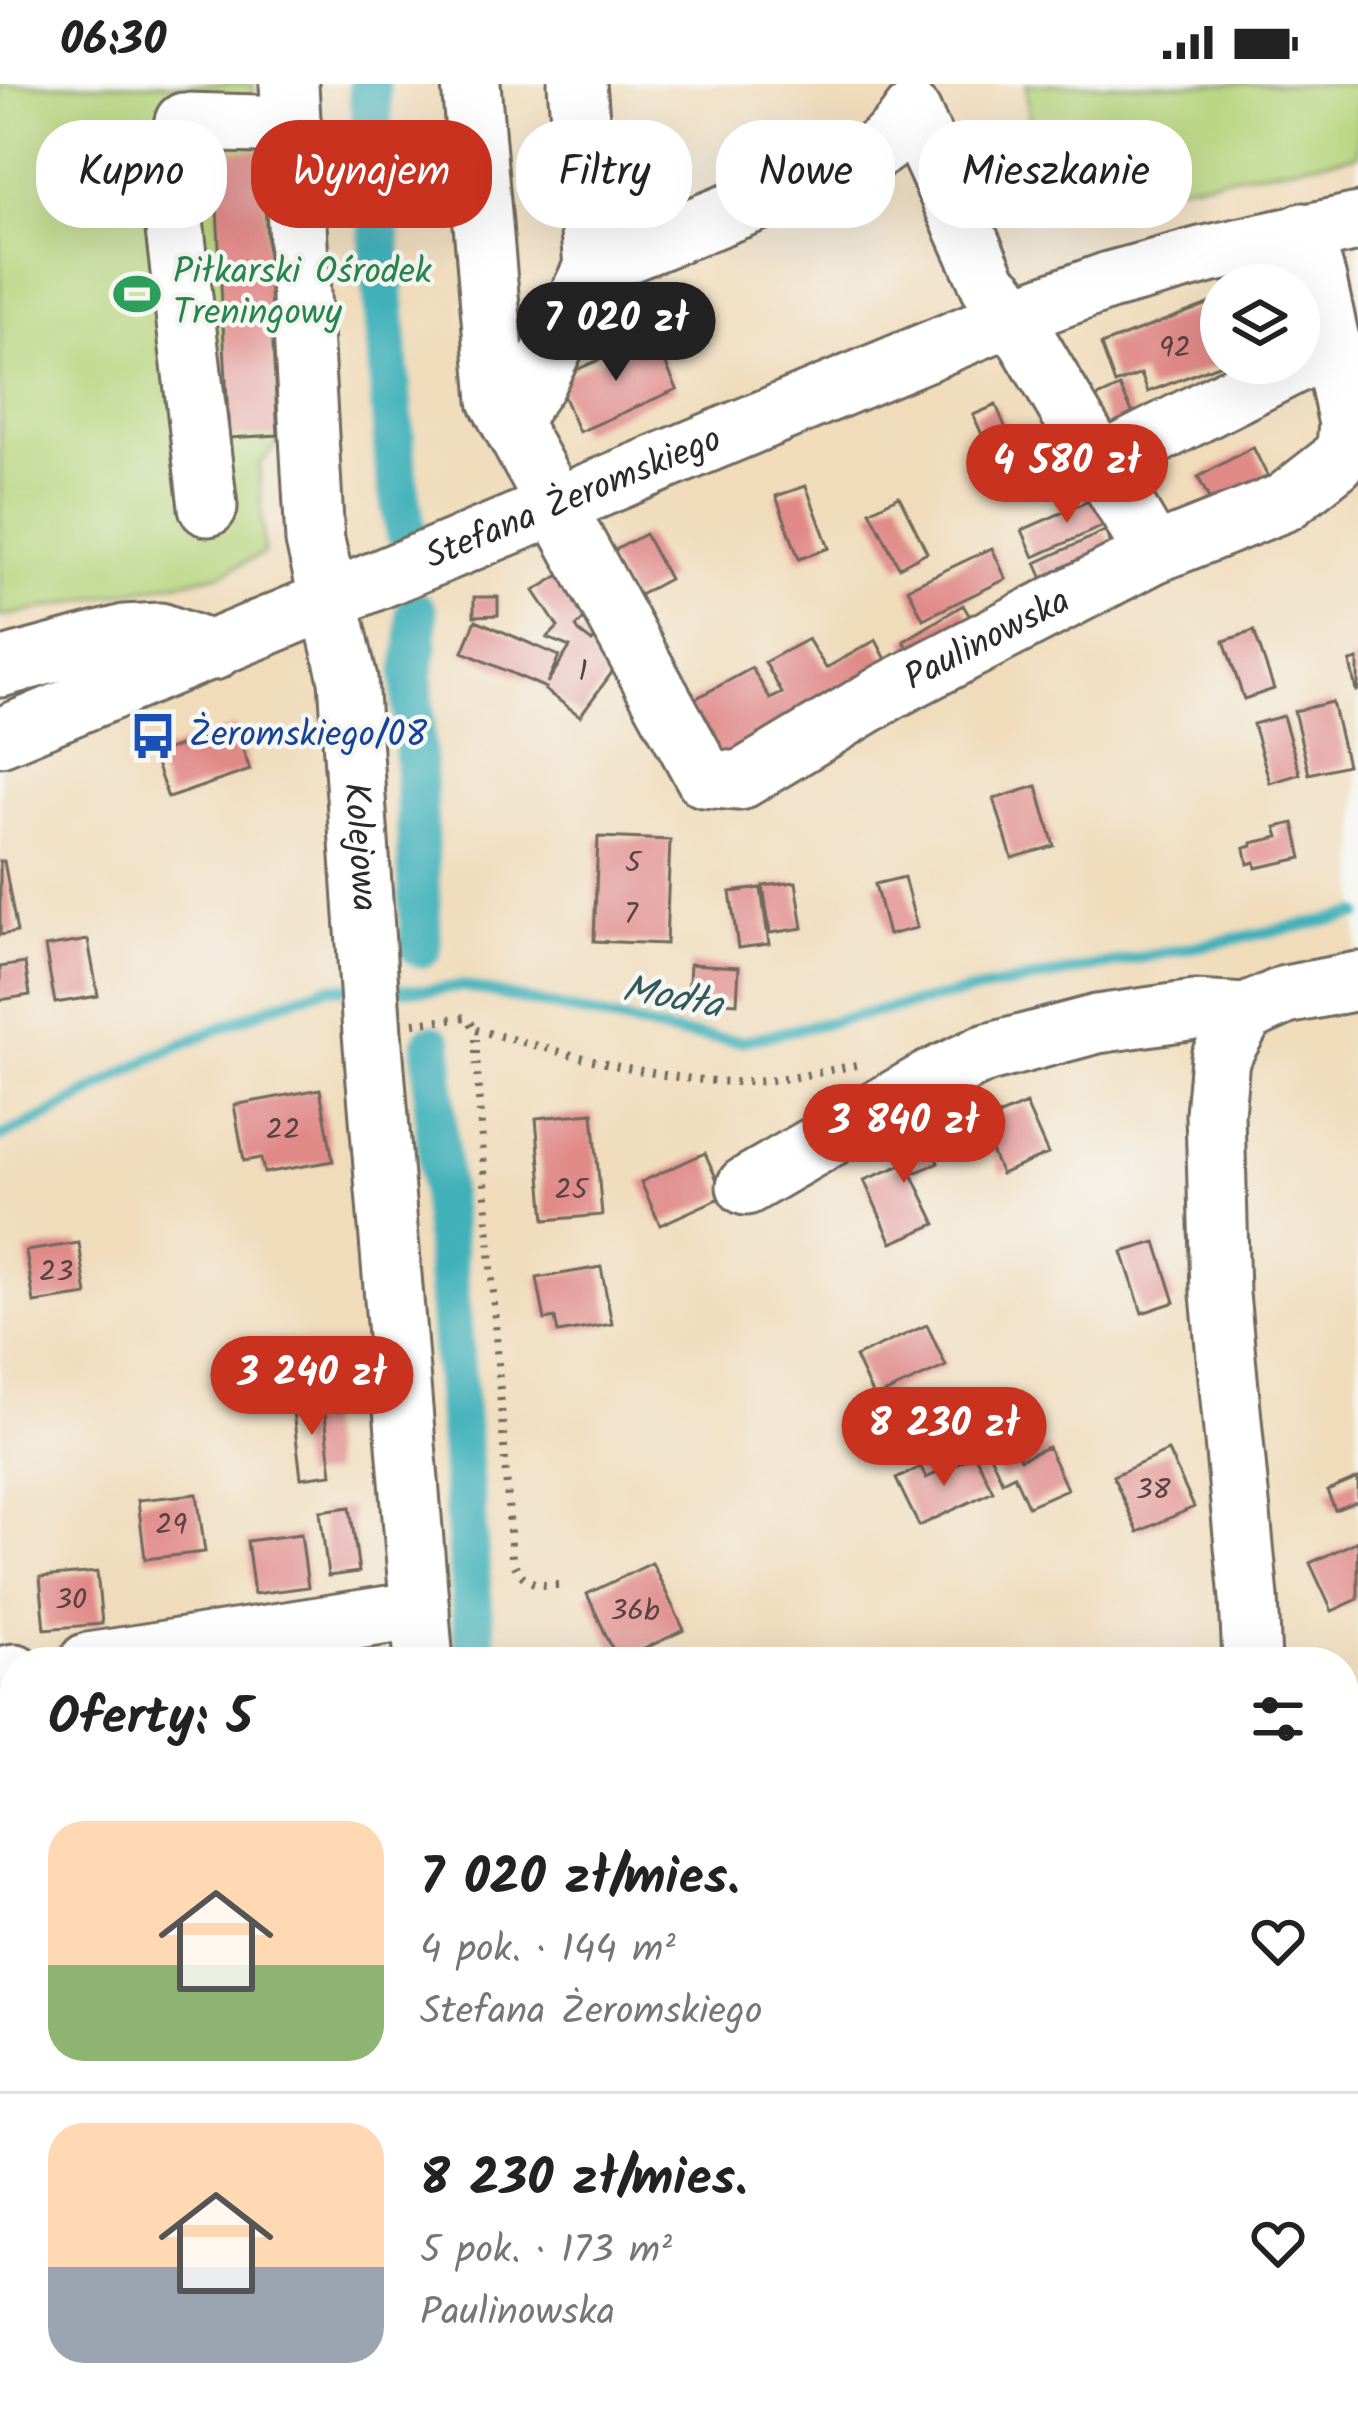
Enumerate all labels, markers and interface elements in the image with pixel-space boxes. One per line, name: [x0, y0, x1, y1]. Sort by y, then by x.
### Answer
text: 06:30: [60, 6, 166, 78]
chip: Kupno: [36, 120, 227, 228]
chip: Wynajem: [251, 120, 492, 228]
chip: Filtry: [516, 120, 692, 228]
chip: Nowe: [716, 120, 895, 228]
chip: Mieszkanie: [919, 120, 1192, 228]
place label: Piłkarski Ośrodek Treningowy: [173, 245, 433, 343]
map controls: [1200, 264, 1320, 384]
button: layers: [1200, 264, 1320, 384]
sports icon: Piłkarski Ośrodek Treningowy: [112, 269, 162, 319]
pin: 7 020 zł: [492, 282, 740, 384]
text: 7 020 zł: [544, 290, 688, 352]
house number: 92: [1159, 325, 1191, 373]
street label: Stefana Żeromskiego: [417, 412, 730, 586]
pin: 4 580 zł: [943, 424, 1191, 526]
text: 4 580 zł: [993, 432, 1141, 494]
street label: Paulinowska: [894, 573, 1081, 707]
house number: 1: [578, 648, 588, 696]
place label: Żeromskiego/08: [189, 708, 428, 765]
bus stop icon: Żeromskiego/08: [128, 711, 178, 761]
street label: Kolejowa: [327, 781, 392, 913]
house number: 5: [625, 840, 643, 888]
house number: 7: [624, 891, 639, 939]
water label: Modła: [617, 960, 729, 1039]
pin: 3 840 zł: [780, 1084, 1028, 1186]
text: 3 840 zł: [829, 1092, 979, 1154]
house number: 22: [266, 1107, 300, 1155]
house number: 25: [554, 1167, 590, 1215]
house number: 23: [39, 1249, 73, 1297]
pin: 3 240 zł: [188, 1336, 436, 1438]
text: 3 240 zł: [237, 1344, 387, 1406]
pin: 8 230 zł: [820, 1387, 1068, 1489]
text: 8 230 zł: [869, 1395, 1019, 1457]
house number: 38: [1135, 1467, 1172, 1515]
house number: 29: [155, 1502, 187, 1550]
house number: 30: [55, 1577, 87, 1625]
house number: 36b: [610, 1588, 660, 1636]
text: Oferty: 5: [48, 1679, 253, 1760]
icon: filters: [1245, 1686, 1311, 1752]
text: 7 020 zł/mies.: [420, 1839, 740, 1920]
icon: home: [144, 1869, 288, 2013]
icon: heart: [1245, 1908, 1311, 1974]
text: 4 pok. · 144 m²: [420, 1920, 675, 1982]
text: Stefana Żeromskiego: [420, 1982, 762, 2044]
text: 8 230 zł/mies.: [420, 2140, 747, 2221]
icon: home: [144, 2171, 288, 2315]
icon: heart: [1245, 2210, 1311, 2276]
text: 5 pok. · 173 m²: [420, 2221, 672, 2283]
text: Paulinowska: [420, 2283, 615, 2345]

